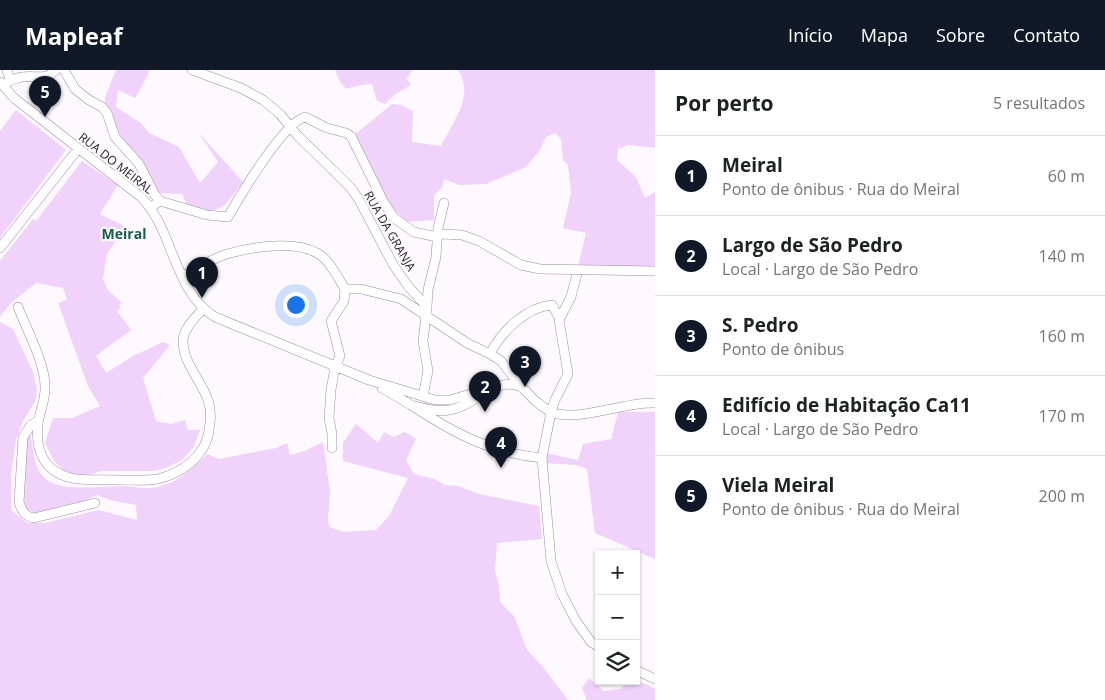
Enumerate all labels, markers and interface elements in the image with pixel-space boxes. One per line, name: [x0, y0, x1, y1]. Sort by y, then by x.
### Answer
text: Mapleaf: [25, 19, 123, 52]
text: Início: [788, 23, 833, 47]
text: Mapa: [861, 23, 908, 47]
text: Sobre: [936, 23, 985, 47]
text: Contato: [1013, 23, 1080, 47]
pin: 5: [29, 76, 61, 117]
text: Por perto: [675, 89, 774, 117]
text: 5 resultados: [993, 92, 1085, 114]
street label: RUA DO MEIRAL: [75, 129, 157, 197]
text: Meiral: [722, 152, 783, 178]
text: 1: [686, 165, 696, 187]
text: 60 m: [1048, 165, 1085, 187]
text: Ponto de ônibus · Rua do Meiral: [722, 178, 960, 200]
street label: RUA DA GRANJA: [360, 188, 420, 275]
district label: Meiral: [102, 224, 146, 243]
text: Largo de São Pedro: [722, 232, 903, 258]
text: 2: [686, 245, 696, 267]
text: 140 m: [1039, 245, 1085, 267]
pin: 1: [186, 257, 218, 298]
text: Local · Largo de São Pedro: [722, 258, 918, 280]
your location: [283, 292, 309, 318]
text: S. Pedro: [722, 312, 798, 338]
text: 3: [686, 325, 696, 347]
text: 160 m: [1039, 325, 1085, 347]
text: Ponto de ônibus: [722, 338, 844, 360]
pin: 3: [509, 346, 541, 387]
pin: 2: [469, 371, 501, 412]
text: Edifício de Habitação Ca11: [722, 392, 971, 418]
text: 4: [686, 405, 696, 427]
text: 170 m: [1039, 405, 1085, 427]
text: Local · Largo de São Pedro: [722, 418, 918, 440]
pin: 4: [485, 427, 517, 468]
text: Viela Meiral: [722, 472, 834, 498]
text: 5: [686, 485, 696, 507]
text: 200 m: [1039, 485, 1085, 507]
text: Ponto de ônibus · Rua do Meiral: [722, 498, 960, 520]
map controls: [595, 550, 640, 685]
button: +: [595, 550, 640, 595]
button: −: [595, 595, 640, 640]
button: layers: [595, 640, 640, 685]

